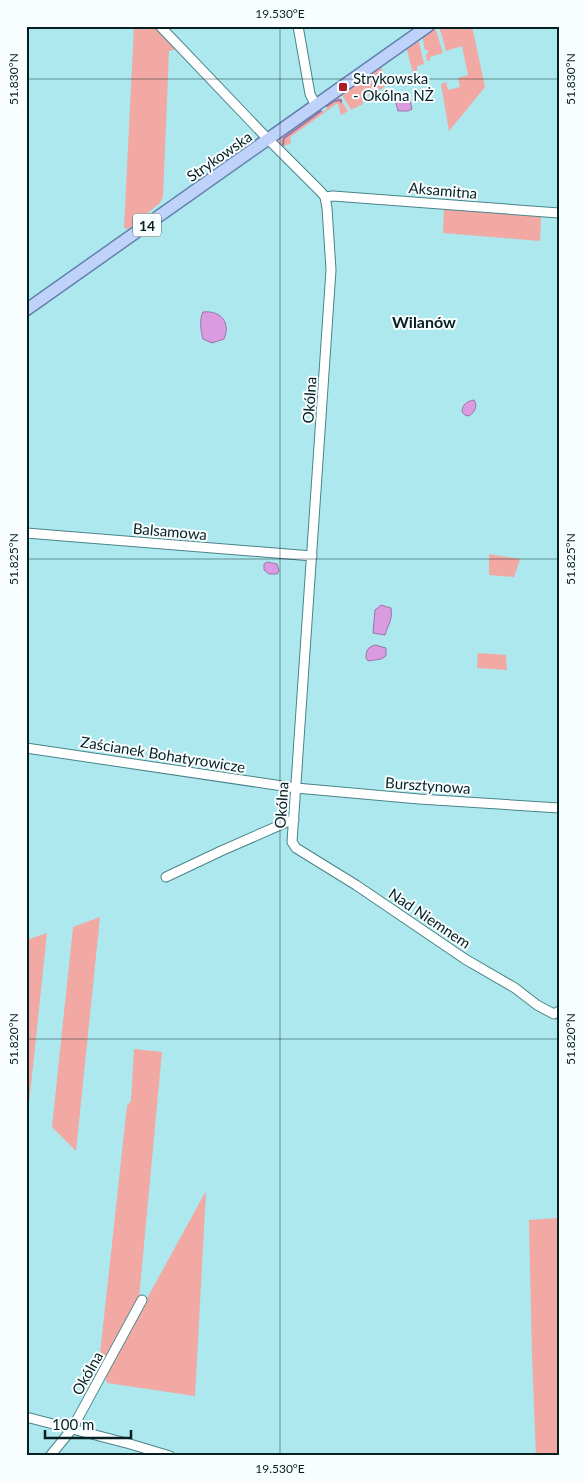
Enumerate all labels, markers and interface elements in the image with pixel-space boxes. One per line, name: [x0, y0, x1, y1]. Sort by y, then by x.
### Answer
text: 19.530°E: [255, 6, 305, 21]
text: 51.830°N: [6, 53, 21, 105]
text: 51.830°N: [563, 53, 578, 105]
place label: Strykowska - Okólna NŻ: [353, 69, 434, 104]
marker: Strykowska - Okólna NŻ: [337, 81, 349, 93]
street label: Strykowska: [183, 127, 255, 185]
street label: Aksamitna: [408, 178, 478, 202]
road number: 14: [133, 214, 161, 236]
district label: Wilanów: [392, 312, 456, 331]
street label: Okólna: [298, 376, 320, 424]
street label: Balsamowa: [132, 519, 208, 543]
text: 51.825°N: [6, 533, 21, 585]
text: 51.825°N: [563, 533, 578, 585]
street label: Zaścianek Bohatyrowicze: [79, 732, 247, 776]
street label: Bursztynowa: [385, 773, 471, 797]
street label: Okólna: [270, 781, 292, 829]
street label: Nad Niemnem: [386, 884, 474, 952]
text: 51.820°N: [6, 1013, 21, 1065]
text: 51.820°N: [563, 1013, 578, 1065]
street label: Okólna: [68, 1348, 106, 1398]
scale bar: [45, 1407, 131, 1439]
text: 100 m: [52, 1415, 94, 1433]
text: 19.530°E: [255, 1461, 305, 1476]

